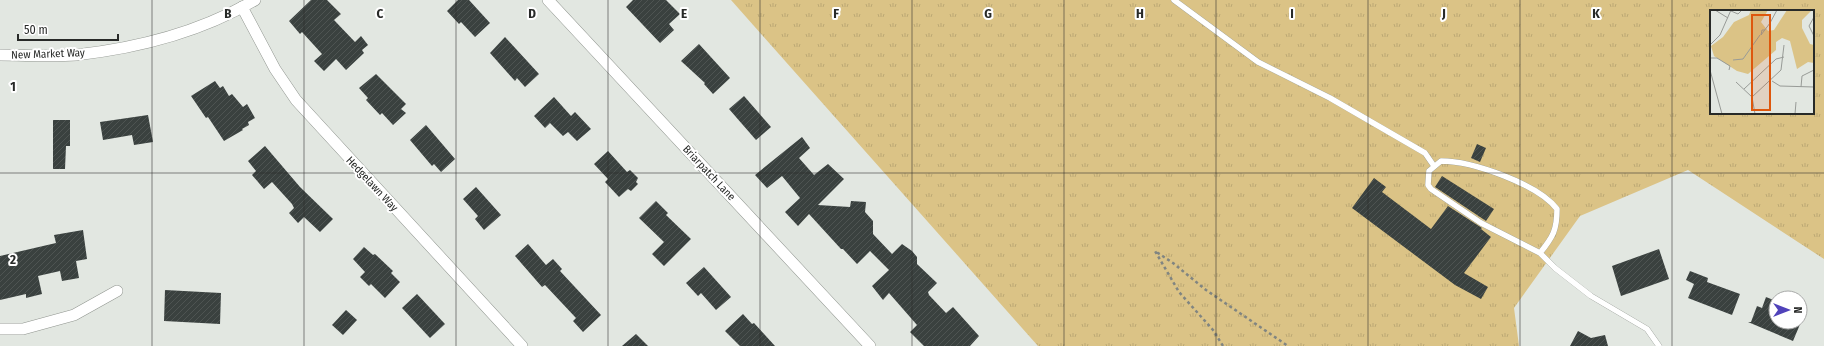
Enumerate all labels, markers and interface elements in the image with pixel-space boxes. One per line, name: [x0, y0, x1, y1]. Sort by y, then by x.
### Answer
text: B: [224, 6, 232, 21]
text: C: [377, 6, 384, 21]
text: D: [528, 6, 536, 21]
text: E: [681, 6, 687, 21]
text: F: [833, 6, 839, 21]
text: G: [984, 6, 992, 21]
text: H: [1136, 6, 1144, 21]
text: I: [1290, 6, 1294, 21]
text: J: [1441, 6, 1446, 21]
text: K: [1592, 6, 1600, 21]
inset map: [1710, 10, 1814, 114]
scale bar: [18, 16, 118, 42]
text: 50 m: [24, 23, 48, 37]
street label: New Market Way: [11, 46, 85, 62]
text: 1: [10, 79, 16, 94]
street label: Briarpatch Lane: [680, 143, 738, 203]
street label: Hedgelawn Way: [343, 154, 401, 214]
text: 2: [9, 252, 16, 267]
north arrow: [1768, 290, 1808, 330]
text: N: [1791, 307, 1804, 313]

